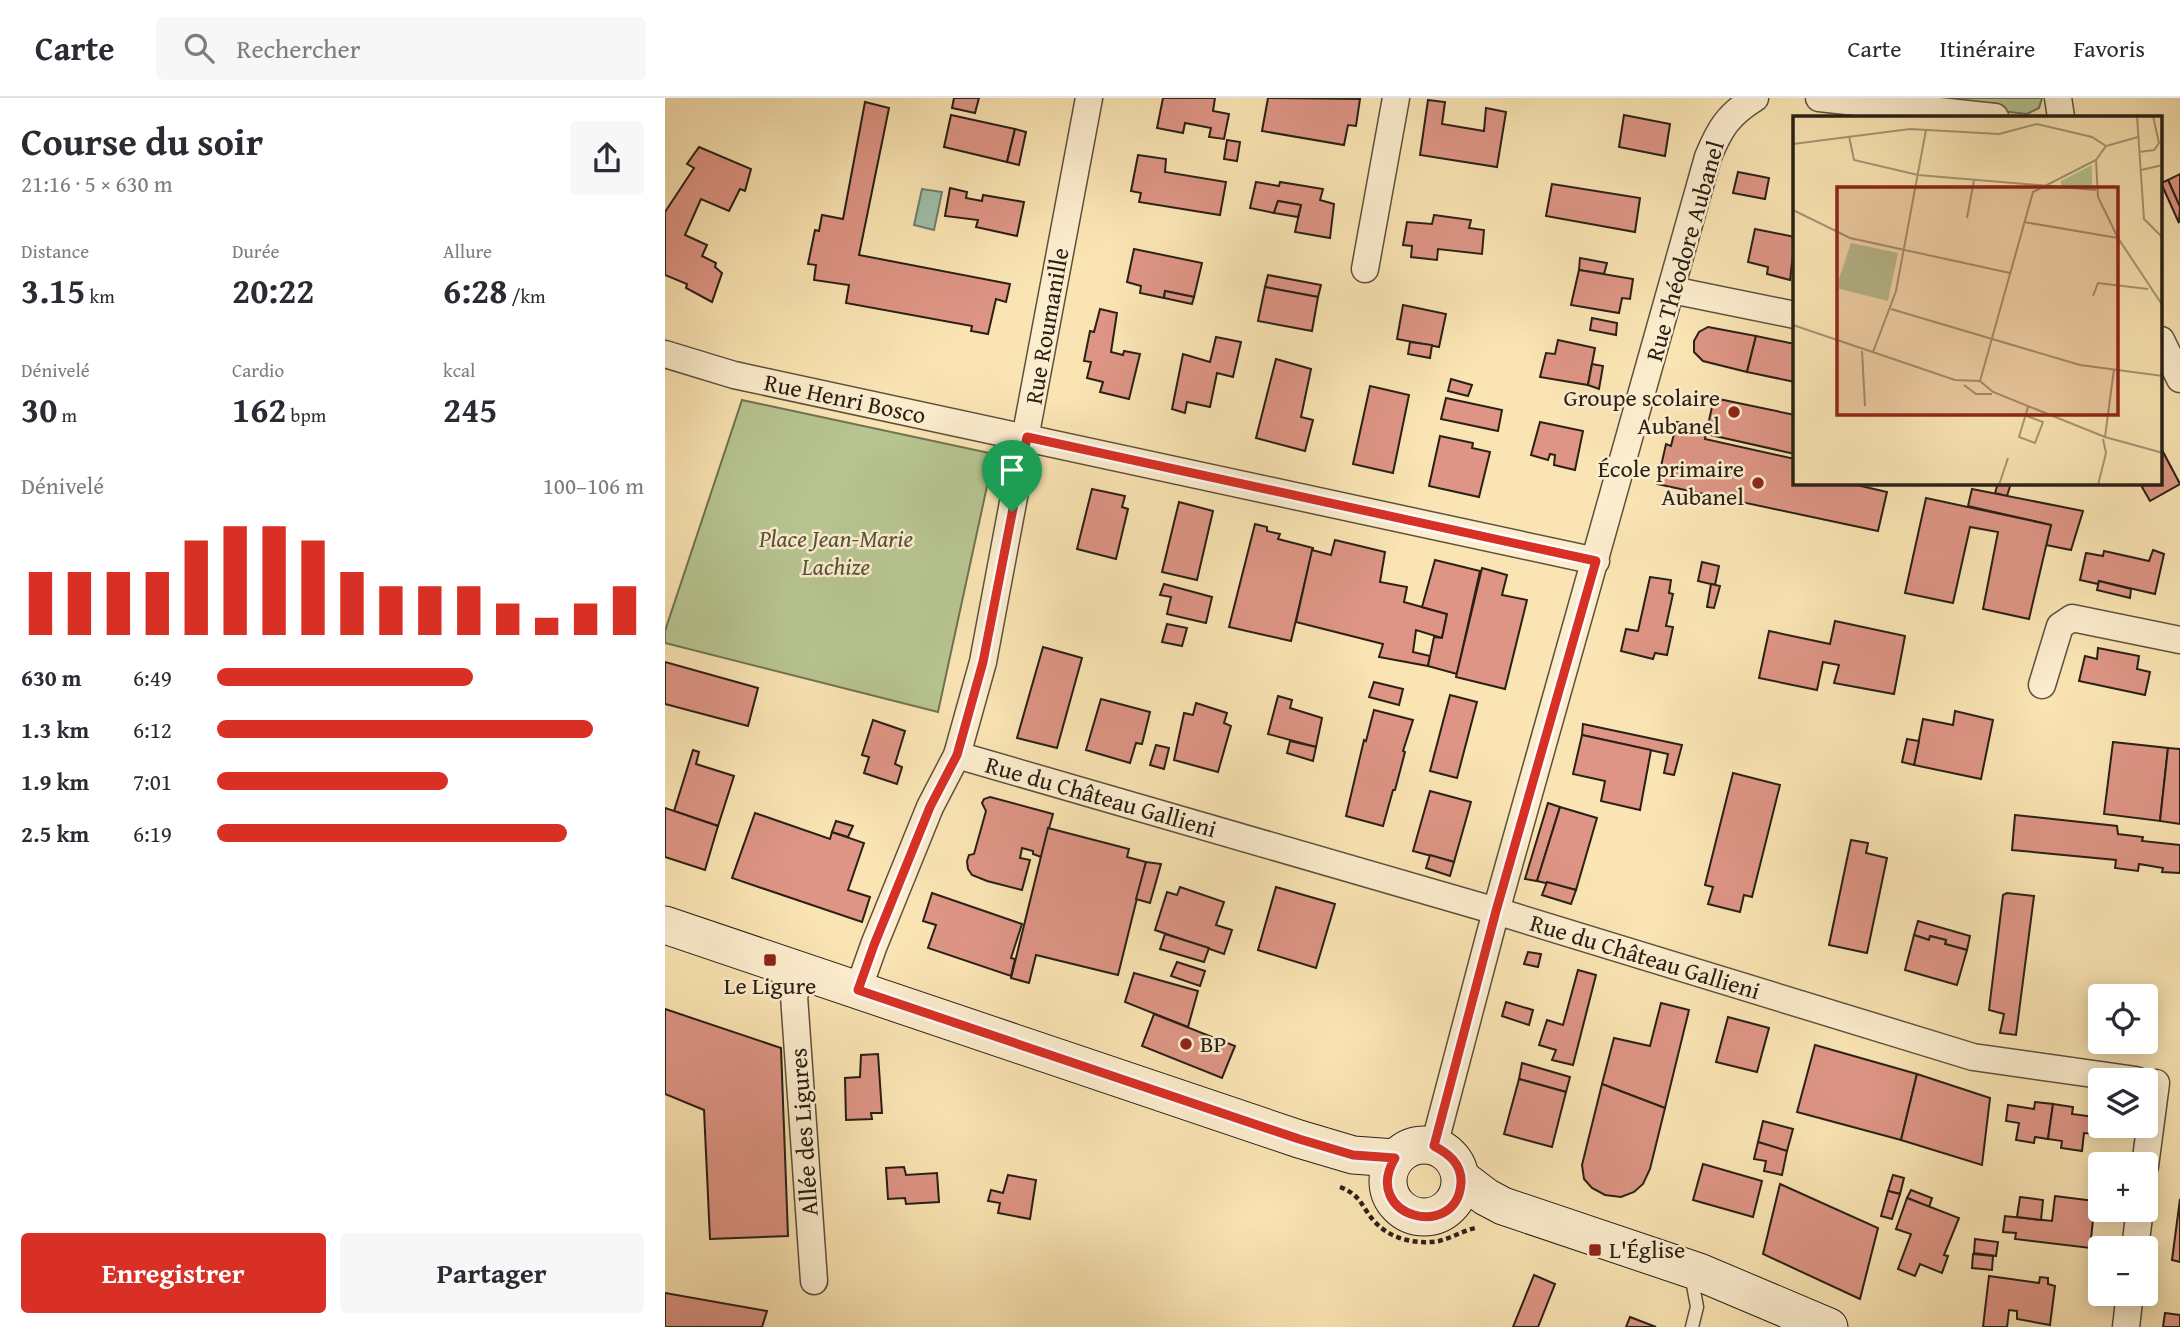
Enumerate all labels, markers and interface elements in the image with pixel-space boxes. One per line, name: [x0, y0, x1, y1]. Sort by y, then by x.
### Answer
search box: [156, 17, 646, 80]
text: Carte: [35, 24, 114, 72]
icon: search: [180, 29, 218, 67]
text: Rechercher: [236, 29, 361, 68]
text: Carte: [1848, 31, 1902, 66]
text: Itinéraire: [1940, 31, 2035, 66]
text: Favoris: [2073, 31, 2145, 66]
text: Course du soir: [21, 113, 263, 169]
inset map: [1793, 116, 2163, 485]
button: share: [570, 121, 644, 195]
street label: Rue Théodore Aubanel: [1636, 136, 1733, 365]
text: 21:16 · 5 × 630 m: [21, 167, 173, 200]
text: Distance: [21, 237, 89, 265]
text: Durée: [232, 237, 279, 265]
text: Allure: [443, 237, 492, 265]
street label: Rue Roumanille: [1016, 245, 1077, 407]
text: 3.15: [21, 265, 85, 316]
text: 20:22: [232, 265, 314, 316]
text: 6:28: [443, 265, 507, 316]
text: km: [85, 282, 115, 310]
text: /km: [507, 282, 546, 310]
text: Dénivelé: [21, 356, 90, 384]
text: Cardio: [232, 356, 284, 384]
text: kcal: [443, 356, 475, 384]
street label: Rue Henri Bosco: [761, 364, 929, 433]
place label: Groupe scolaire Aubanel: [1564, 380, 1720, 443]
text: 30: [21, 384, 57, 435]
text: 162: [232, 384, 286, 435]
text: 245: [443, 384, 497, 435]
text: m: [57, 401, 77, 429]
text: bpm: [286, 401, 326, 429]
marker: Groupe scolaire Aubanel: [1726, 404, 1742, 420]
pin: [982, 440, 1042, 512]
icon: arrive: [993, 451, 1031, 489]
place label: École primaire Aubanel: [1598, 451, 1744, 514]
text: Dénivelé: [21, 469, 104, 502]
text: 100–106 m: [543, 469, 644, 502]
marker: École primaire Aubanel: [1750, 475, 1766, 491]
park label: Place Jean-Marie Lachize: [758, 521, 913, 584]
text: 630 m: [21, 661, 82, 694]
text: 6:49: [133, 661, 172, 694]
text: 1.3 km: [21, 713, 89, 746]
text: 6:12: [133, 713, 172, 746]
street label: Rue du Château Gallieni: [982, 747, 1221, 846]
text: 1.9 km: [21, 765, 89, 798]
text: 7:01: [133, 765, 172, 798]
text: 2.5 km: [21, 817, 89, 850]
text: 6:19: [133, 817, 172, 850]
street label: Rue du Château Gallieni: [1526, 905, 1765, 1008]
marker: Le Ligure: [762, 952, 778, 968]
place label: Le Ligure: [724, 968, 816, 1003]
map controls: [2088, 984, 2158, 1306]
button: locate: [2088, 984, 2158, 1054]
place label: BP: [1200, 1026, 1227, 1061]
marker: BP: [1178, 1036, 1194, 1052]
street label: Allée des Ligures: [780, 1047, 827, 1217]
button: layers: [2088, 1068, 2158, 1138]
button: +: [2088, 1152, 2158, 1222]
place label: L'Église: [1609, 1232, 1685, 1267]
button: Enregistrer: [21, 1233, 326, 1313]
button: Partager: [340, 1233, 644, 1313]
button: −: [2088, 1236, 2158, 1306]
marker: L'Église: [1587, 1242, 1603, 1258]

